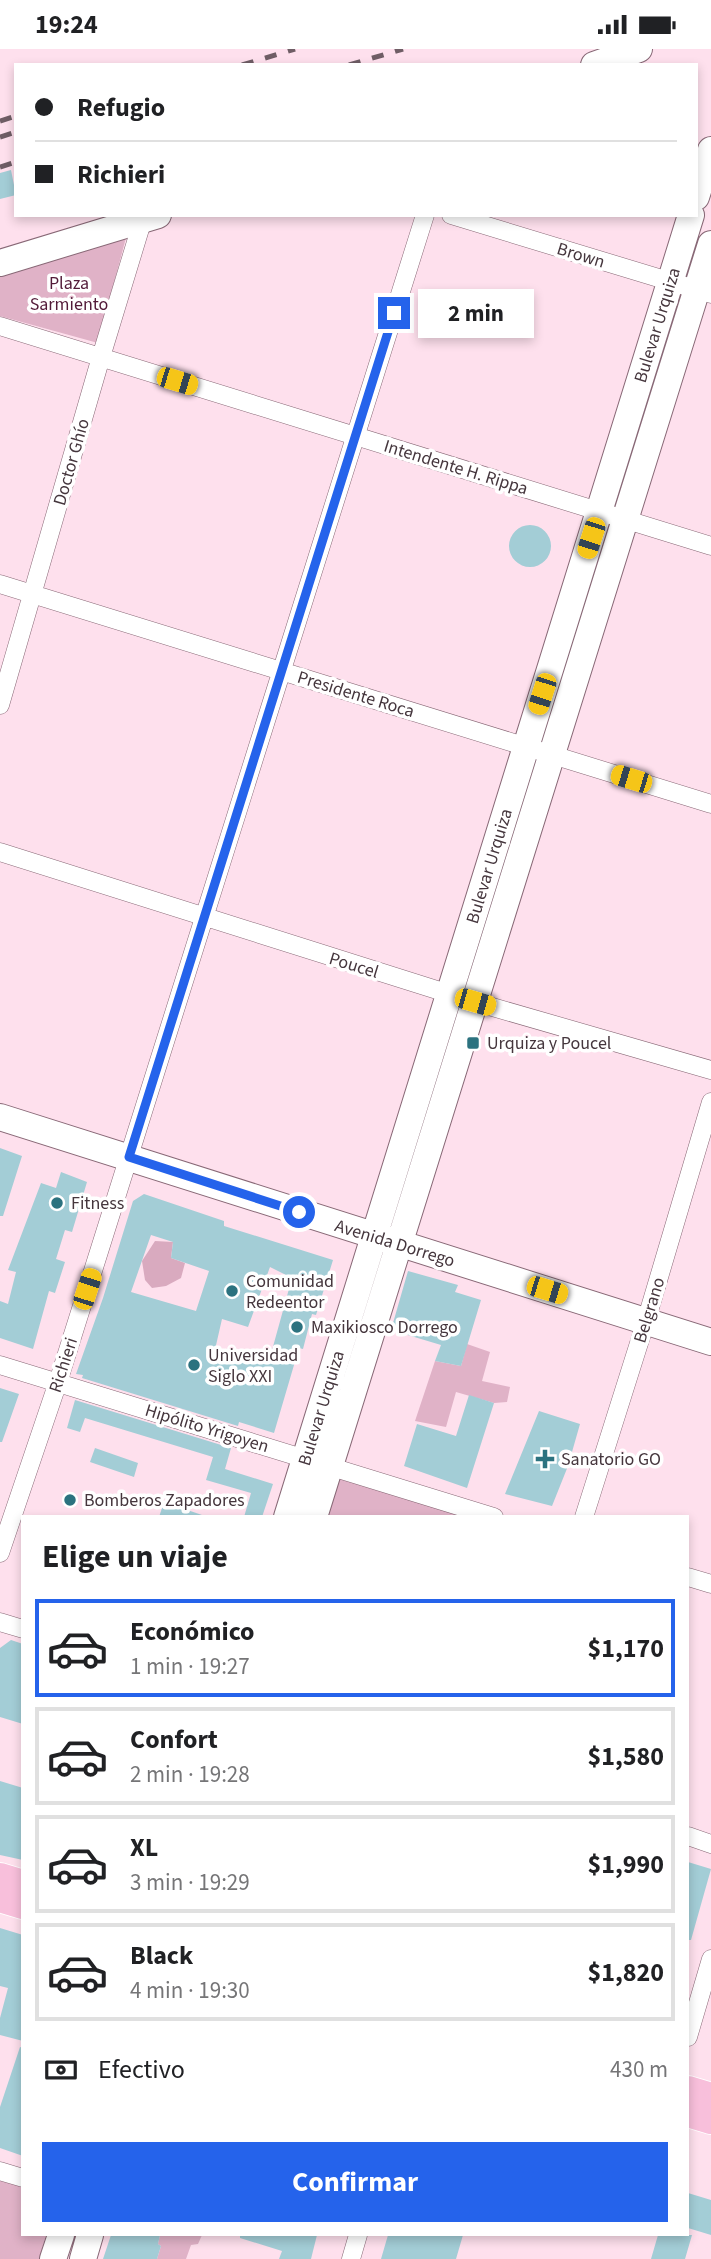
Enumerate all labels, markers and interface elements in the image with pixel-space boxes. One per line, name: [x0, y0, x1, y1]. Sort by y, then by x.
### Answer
text: 19:24: [35, 6, 98, 43]
text: Refugio: [77, 89, 165, 126]
text: Richieri: [77, 156, 165, 193]
street label: Brown: [554, 236, 608, 275]
street label: Bulevar Urquiza: [628, 265, 687, 386]
park label: Plaza Sarmiento: [30, 271, 108, 317]
callout: 2 min: [418, 289, 534, 337]
route end: [378, 297, 410, 329]
text: 2 min: [448, 297, 504, 330]
car: [154, 365, 201, 397]
street label: Doctor Ghío: [47, 416, 96, 509]
street label: Intendente H. Rippa: [381, 434, 531, 501]
car: [575, 515, 608, 561]
street label: Presidente Roca: [294, 665, 417, 724]
car: [526, 671, 559, 717]
car: [608, 763, 655, 795]
street label: Bulevar Urquiza: [460, 806, 519, 927]
street label: Poucel: [326, 946, 382, 985]
car: [452, 986, 499, 1018]
place label: Urquiza y Poucel: [487, 1031, 611, 1056]
marker: Urquiza y Poucel: [465, 1035, 481, 1051]
place label: Fitness: [71, 1191, 124, 1216]
marker: Fitness: [49, 1195, 65, 1211]
route start: [283, 1196, 315, 1228]
street label: Avenida Dorrego: [332, 1213, 458, 1274]
car: [71, 1266, 104, 1312]
place label: Comunidad Redeentor: [246, 1269, 334, 1315]
car: [524, 1274, 571, 1306]
street label: Belgrano: [628, 1274, 671, 1346]
marker: Comunidad Redeentor: [224, 1283, 240, 1299]
place label: Maxikiosco Dorrego: [311, 1315, 458, 1340]
marker: Maxikiosco Dorrego: [289, 1319, 305, 1335]
street label: Richieri: [43, 1334, 84, 1396]
place label: Universidad Siglo XXI: [208, 1343, 298, 1389]
street label: Bulevar Urquiza: [292, 1348, 351, 1469]
marker: Universidad Siglo XXI: [186, 1357, 202, 1373]
street label: Hipólito Yrigoyen: [142, 1398, 272, 1459]
place label: Sanatorio GO: [561, 1447, 661, 1472]
marker: Sanatorio GO: [535, 1449, 555, 1469]
place label: Bomberos Zapadores: [84, 1488, 245, 1513]
marker: Bomberos Zapadores: [62, 1492, 78, 1508]
text: Elige un viaje: [42, 1534, 228, 1580]
text: Económico: [130, 1613, 255, 1650]
icon: car: [46, 1617, 109, 1680]
text: $1,170: [588, 1630, 664, 1667]
text: 1 min · 19:27: [130, 1650, 250, 1683]
text: Confort: [130, 1721, 218, 1758]
icon: car: [46, 1725, 109, 1788]
text: $1,580: [588, 1738, 664, 1775]
text: 2 min · 19:28: [130, 1758, 250, 1791]
text: XL: [130, 1829, 158, 1866]
icon: car: [46, 1833, 109, 1896]
text: $1,990: [588, 1846, 664, 1883]
text: 3 min · 19:29: [130, 1866, 250, 1899]
text: Black: [130, 1937, 193, 1974]
icon: car: [46, 1941, 109, 2004]
text: $1,820: [588, 1954, 664, 1991]
text: 4 min · 19:30: [130, 1974, 250, 2007]
icon: cash: [42, 2051, 80, 2089]
text: Efectivo: [98, 2051, 185, 2088]
text: 430 m: [610, 2053, 668, 2086]
button: Confirmar: [42, 2142, 668, 2222]

